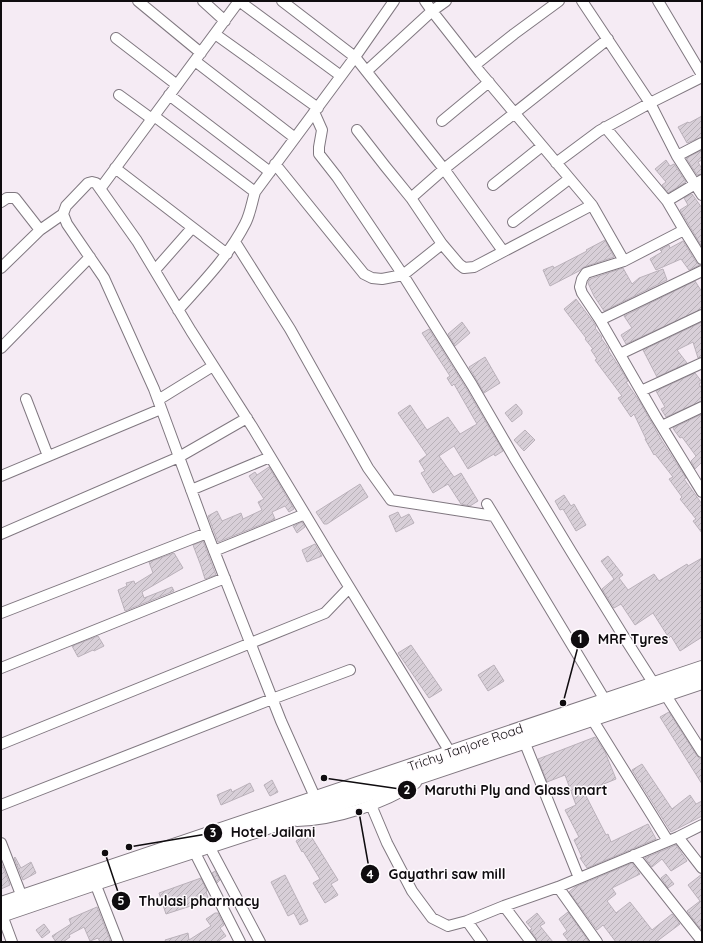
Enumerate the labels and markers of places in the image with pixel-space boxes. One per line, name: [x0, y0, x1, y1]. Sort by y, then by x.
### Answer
callout: MRF Tyres: [570, 626, 676, 652]
callout: Maruthi Ply and Glass mart: [397, 777, 616, 803]
callout: Hotel Jailani: [203, 820, 323, 846]
callout: Gayathri saw mill: [360, 861, 513, 887]
callout: Thulasi pharmacy: [111, 888, 268, 914]

